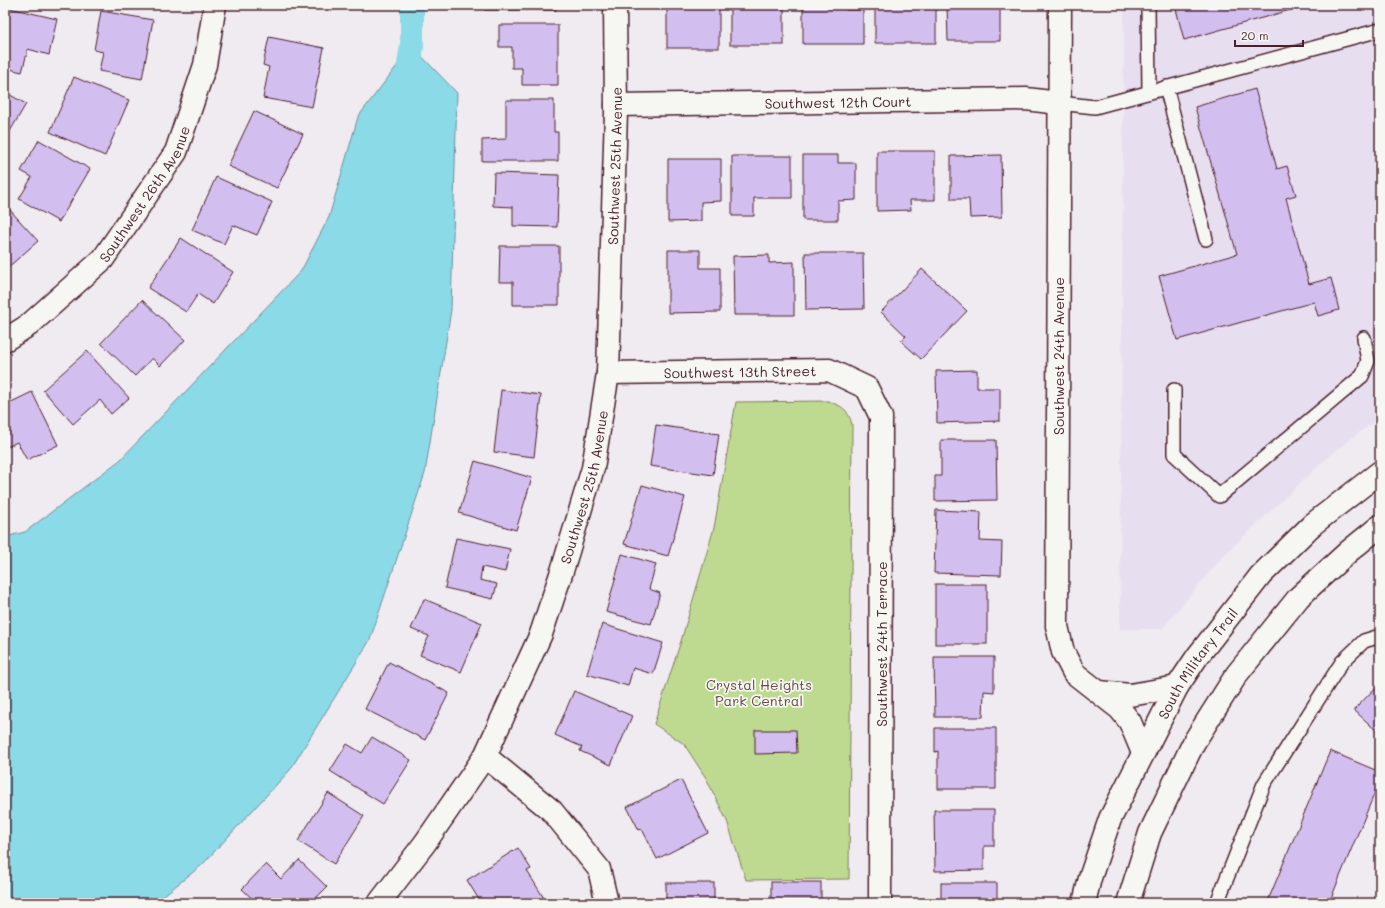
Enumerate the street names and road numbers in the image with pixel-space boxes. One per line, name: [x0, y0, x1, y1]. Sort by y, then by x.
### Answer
street label: Southwest 25th Avenue: [602, 87, 626, 245]
street label: Southwest 12th Court: [764, 91, 912, 112]
street label: Southwest 26th Avenue: [94, 123, 194, 266]
street label: Southwest 24th Avenue: [1049, 277, 1068, 435]
street label: Southwest 13th Street: [664, 361, 816, 382]
street label: Southwest 25th Avenue: [555, 409, 612, 566]
street label: Southwest 24th Terrace: [872, 561, 891, 727]
street label: South Military Trail: [1153, 604, 1242, 722]

